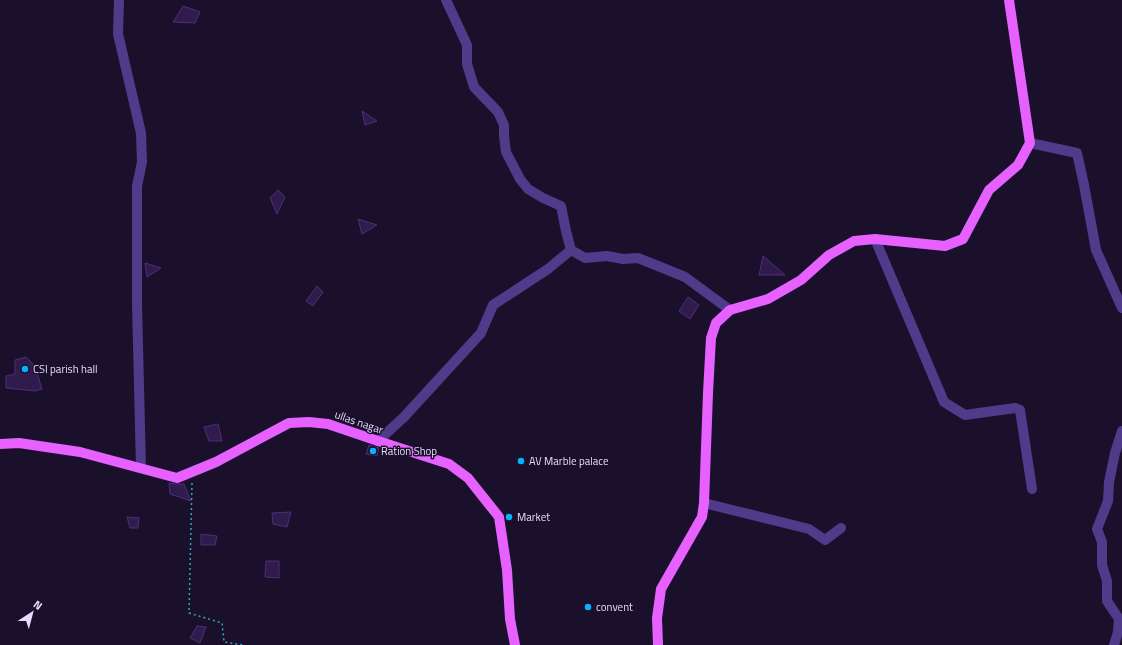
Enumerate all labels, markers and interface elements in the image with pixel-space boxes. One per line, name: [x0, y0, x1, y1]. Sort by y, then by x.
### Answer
place label: CSI parish hall: [33, 361, 98, 377]
marker: CSI parish hall: [20, 364, 30, 374]
street label: ullas nagar: [333, 406, 386, 438]
place label: Ration Shop: [381, 443, 437, 459]
marker: Ration Shop: [368, 446, 378, 456]
place label: AV Marble palace: [529, 453, 609, 469]
marker: AV Marble palace: [516, 456, 526, 466]
place label: Market: [517, 509, 550, 525]
marker: Market: [504, 512, 514, 522]
north arrow: [12, 593, 52, 633]
text: N: [30, 596, 46, 614]
place label: convent: [596, 599, 633, 615]
marker: convent: [583, 602, 593, 612]

